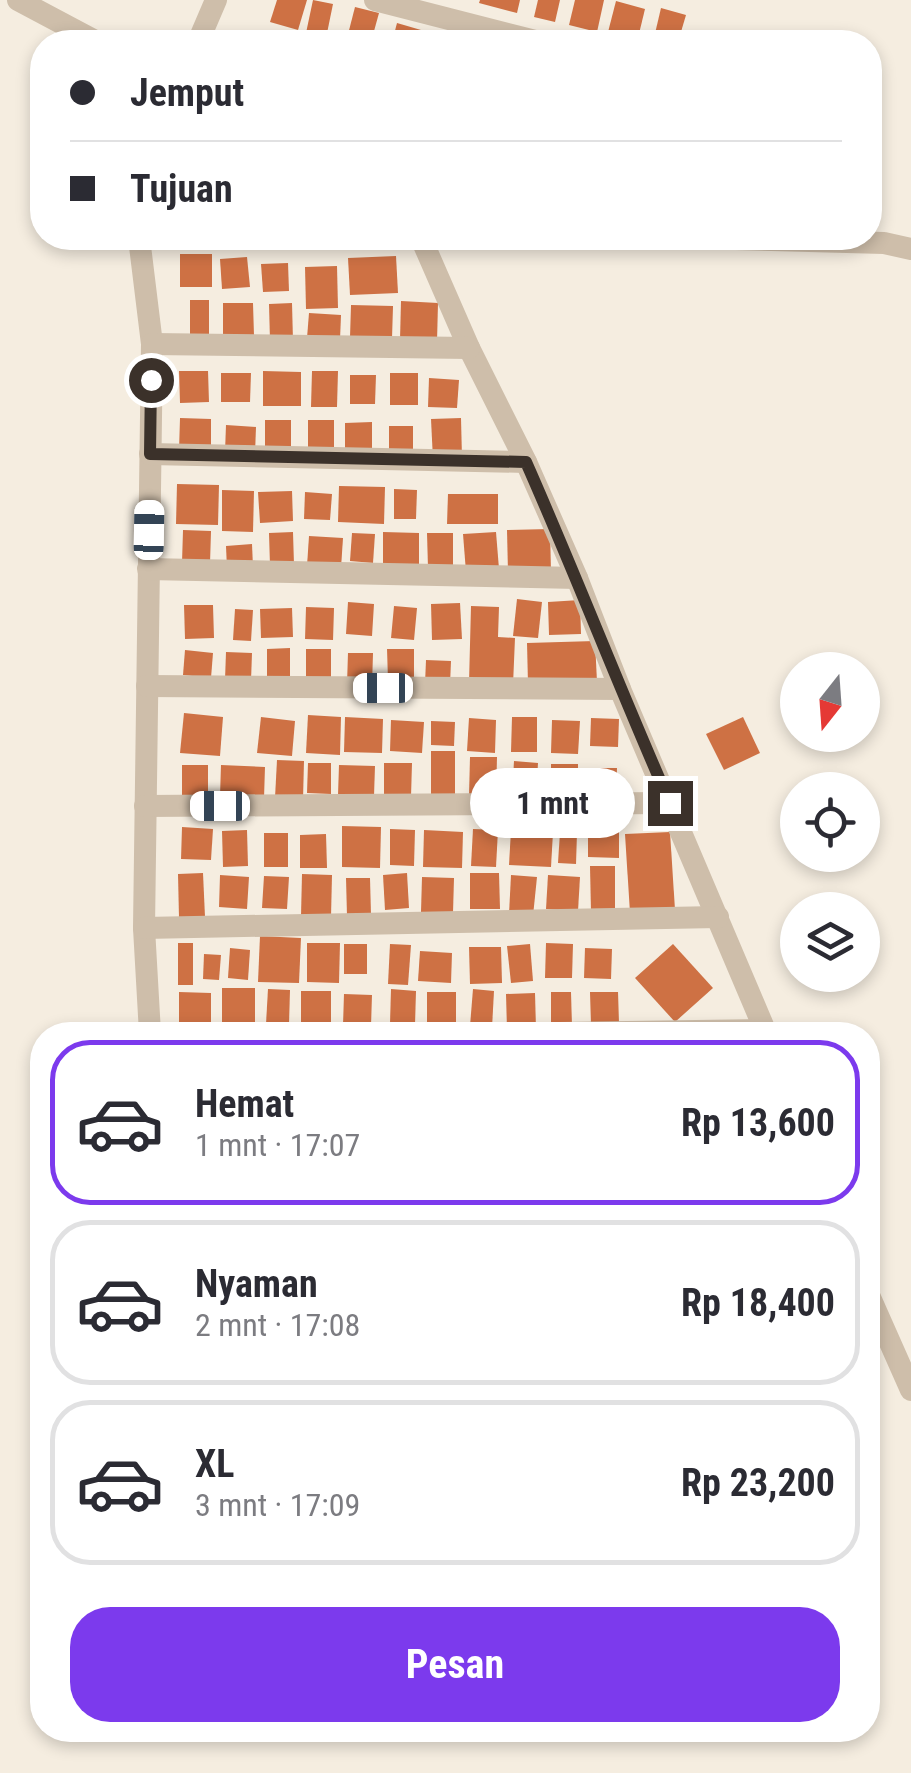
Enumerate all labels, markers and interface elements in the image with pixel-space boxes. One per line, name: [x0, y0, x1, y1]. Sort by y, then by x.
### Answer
text: Jemput: [130, 71, 244, 115]
text: Tujuan: [130, 167, 233, 211]
route start: [129, 358, 174, 403]
car: [133, 500, 165, 560]
north arrow: [780, 652, 880, 752]
map controls: [780, 652, 880, 992]
car: [353, 673, 413, 703]
callout: 1 mnt: [470, 768, 635, 838]
button: locate: [780, 772, 880, 872]
route end: [648, 781, 693, 826]
text: 1 mnt: [516, 784, 589, 822]
car: [190, 791, 250, 821]
button: layers: [780, 892, 880, 992]
icon: car: [75, 1078, 165, 1168]
text: Hemat: [195, 1082, 294, 1126]
text: Rp 13,600: [681, 1101, 835, 1145]
text: 1 mnt · 17:07: [195, 1126, 360, 1164]
icon: car: [75, 1258, 165, 1348]
text: Nyaman: [195, 1262, 318, 1306]
text: Rp 18,400: [681, 1281, 835, 1325]
text: 2 mnt · 17:08: [195, 1306, 360, 1344]
icon: car: [75, 1438, 165, 1528]
text: XL: [195, 1442, 234, 1486]
text: Rp 23,200: [681, 1461, 835, 1505]
text: 3 mnt · 17:09: [195, 1486, 360, 1524]
button: Pesan: [70, 1607, 840, 1722]

